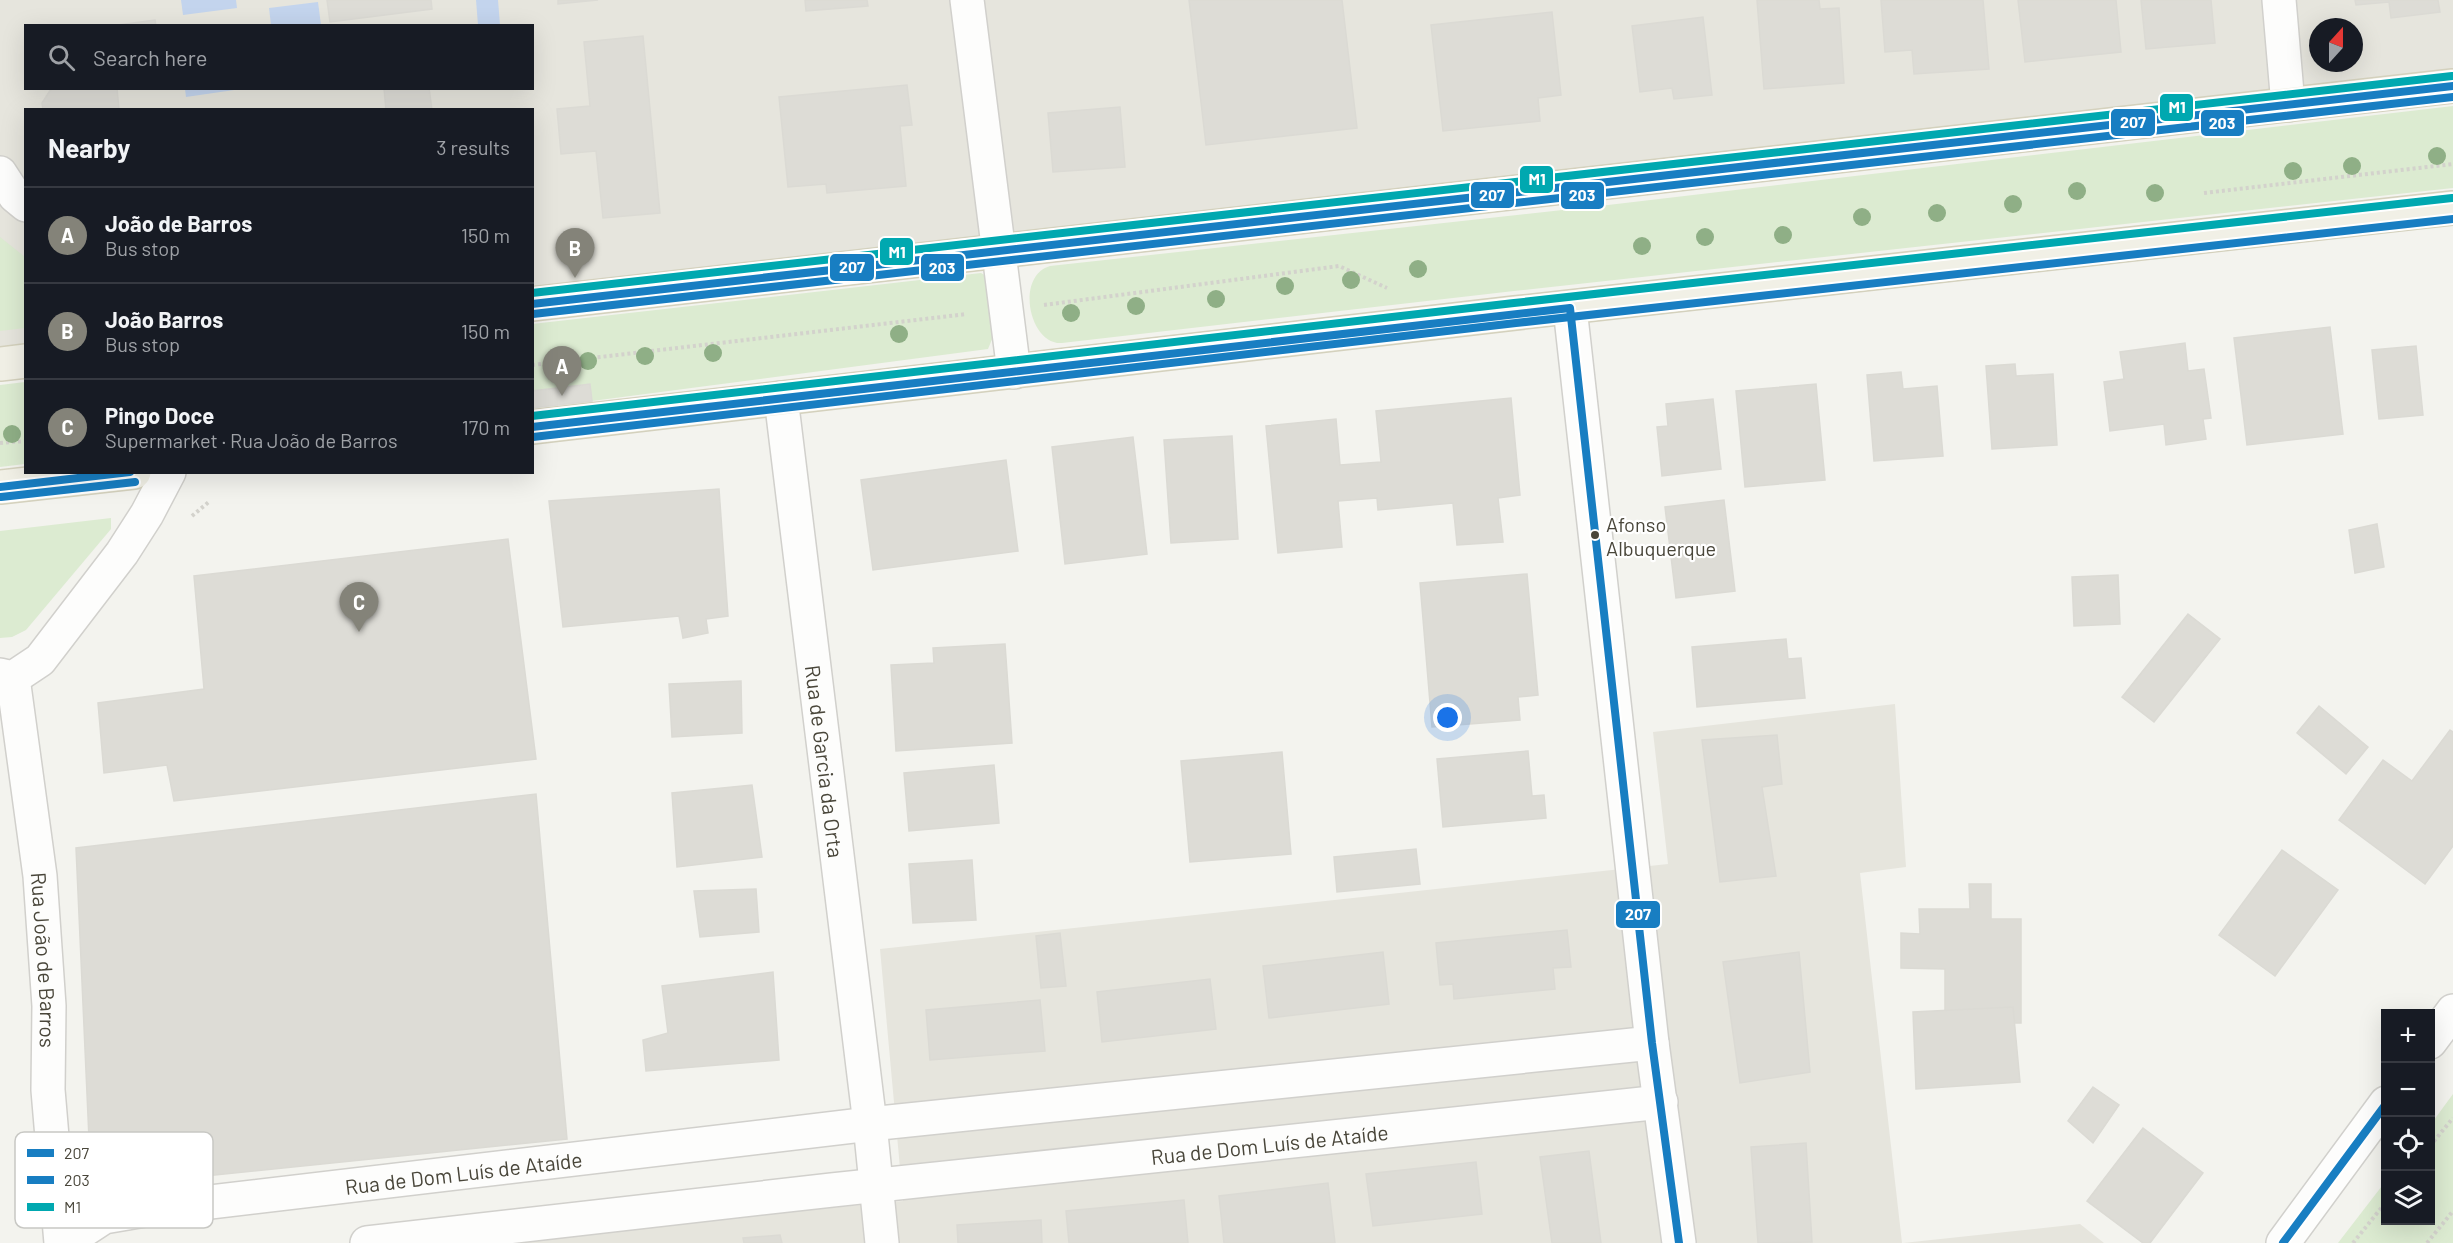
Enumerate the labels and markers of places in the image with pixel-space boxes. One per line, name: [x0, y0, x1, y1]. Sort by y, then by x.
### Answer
pin: B: [556, 228, 594, 278]
pin: A: [542, 346, 582, 396]
place label: Afonso Albuquerque: [1606, 512, 1716, 560]
marker: Afonso Albuquerque: [1589, 529, 1601, 541]
pin: C: [340, 582, 378, 632]

